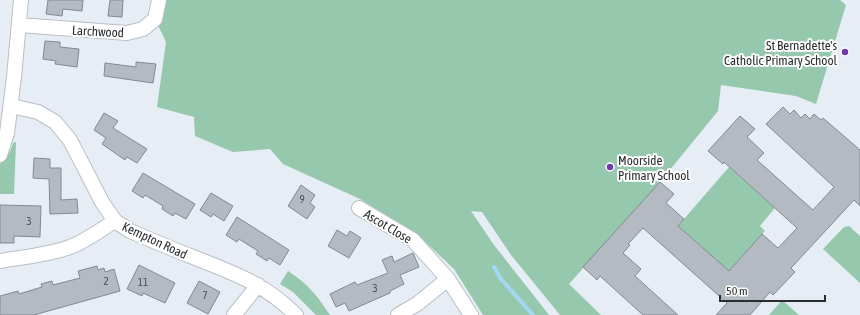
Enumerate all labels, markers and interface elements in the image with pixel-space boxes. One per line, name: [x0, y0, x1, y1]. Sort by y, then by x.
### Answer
street label: Larchwood: [72, 23, 124, 40]
place label: St Bernadette's Catholic Primary School: [724, 38, 838, 68]
marker: St Bernadette's Catholic Primary School: [840, 47, 850, 57]
place label: Moorside Primary School: [618, 153, 690, 183]
marker: Moorside Primary School: [605, 162, 615, 172]
house number: 9: [299, 193, 305, 205]
street label: Ascot Close: [361, 206, 414, 247]
house number: 3: [26, 215, 32, 227]
street label: Kempton Road: [120, 219, 190, 262]
house number: 2: [103, 275, 109, 287]
house number: 11: [138, 276, 148, 288]
scale bar: [720, 277, 825, 303]
house number: 3: [372, 282, 378, 294]
text: 50 m: [726, 284, 748, 298]
house number: 7: [202, 289, 208, 301]

